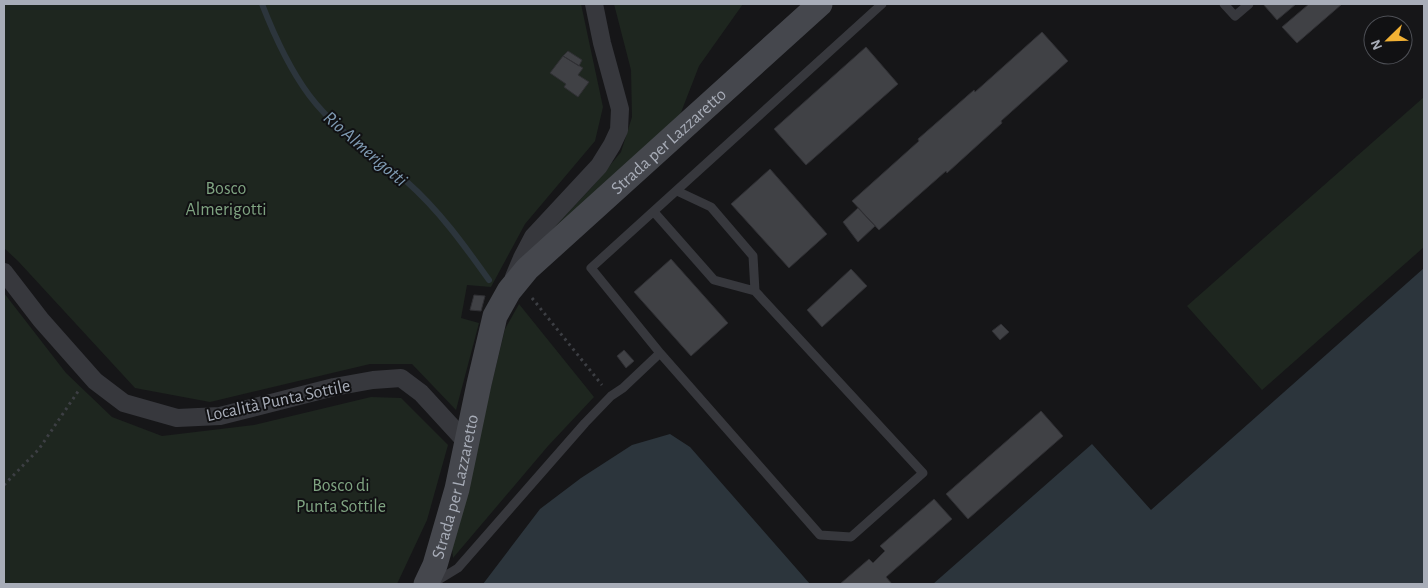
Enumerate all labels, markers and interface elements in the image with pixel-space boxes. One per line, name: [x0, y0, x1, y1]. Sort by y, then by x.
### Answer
north arrow: [1363, 15, 1413, 65]
text: N: [1369, 37, 1385, 52]
street label: Strada per Lazzaretto: [608, 85, 730, 198]
water label: Rio Almerigotti: [320, 108, 410, 190]
park label: Bosco Almerigotti: [185, 180, 267, 219]
street label: Località Punta Sottile: [204, 377, 352, 425]
street label: Strada per Lazzaretto: [429, 413, 482, 561]
park label: Bosco di Punta Sottile: [296, 477, 386, 516]

